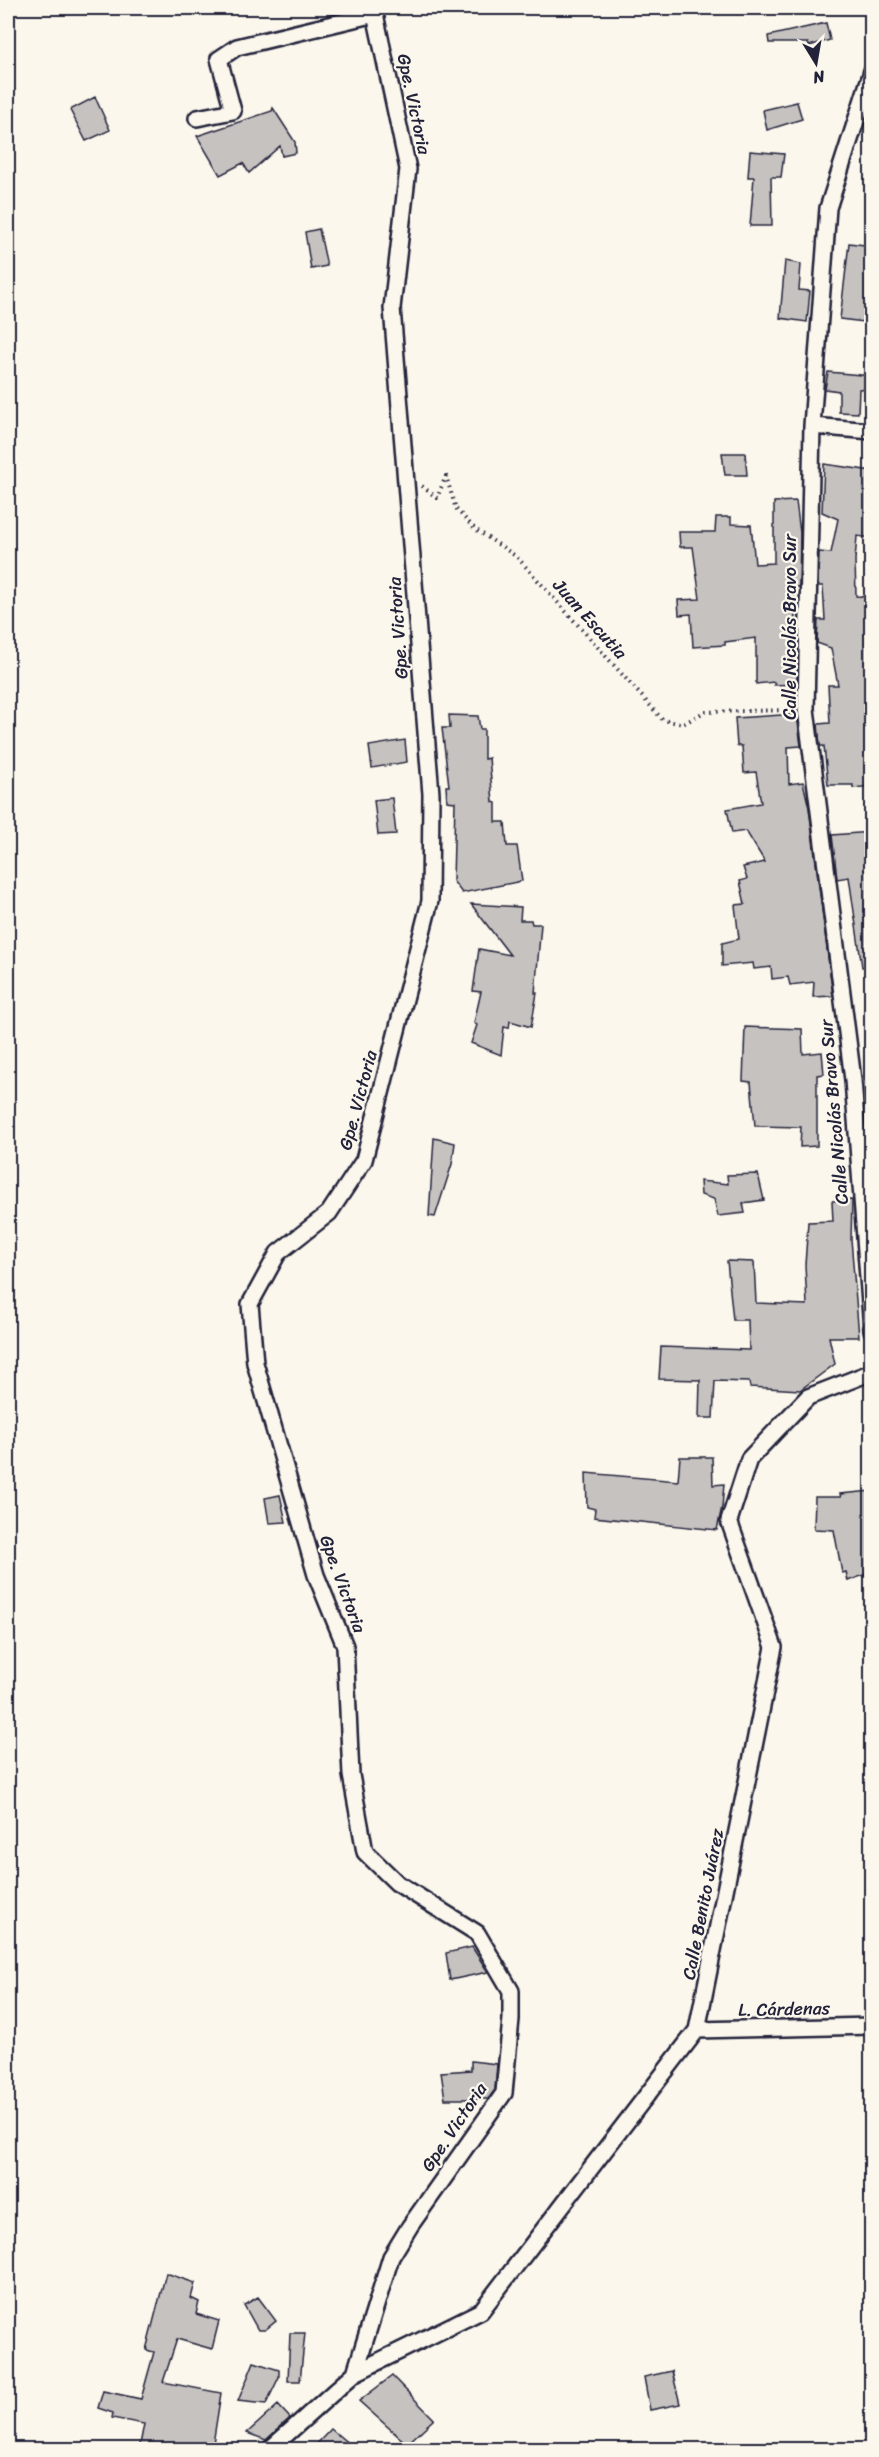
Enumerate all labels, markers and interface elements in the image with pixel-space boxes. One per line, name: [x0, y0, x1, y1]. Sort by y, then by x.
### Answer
north arrow: [786, 33, 846, 93]
street label: Gpe. Victoria: [388, 51, 440, 158]
text: N: [810, 62, 828, 93]
street label: Calle Nicolás Bravo Sur: [774, 533, 806, 720]
street label: Juan Escutia: [544, 570, 636, 668]
street label: Gpe. Victoria: [378, 575, 418, 680]
street label: Calle Nicolás Bravo Sur: [810, 1017, 858, 1206]
street label: Gpe. Victoria: [329, 1046, 387, 1154]
street label: Gpe. Victoria: [310, 1530, 376, 1638]
street label: Calle Benito Juárez: [673, 1825, 733, 1982]
street label: L. Cárdenas: [738, 1992, 831, 2026]
street label: Gpe. Victoria: [412, 2075, 496, 2178]

